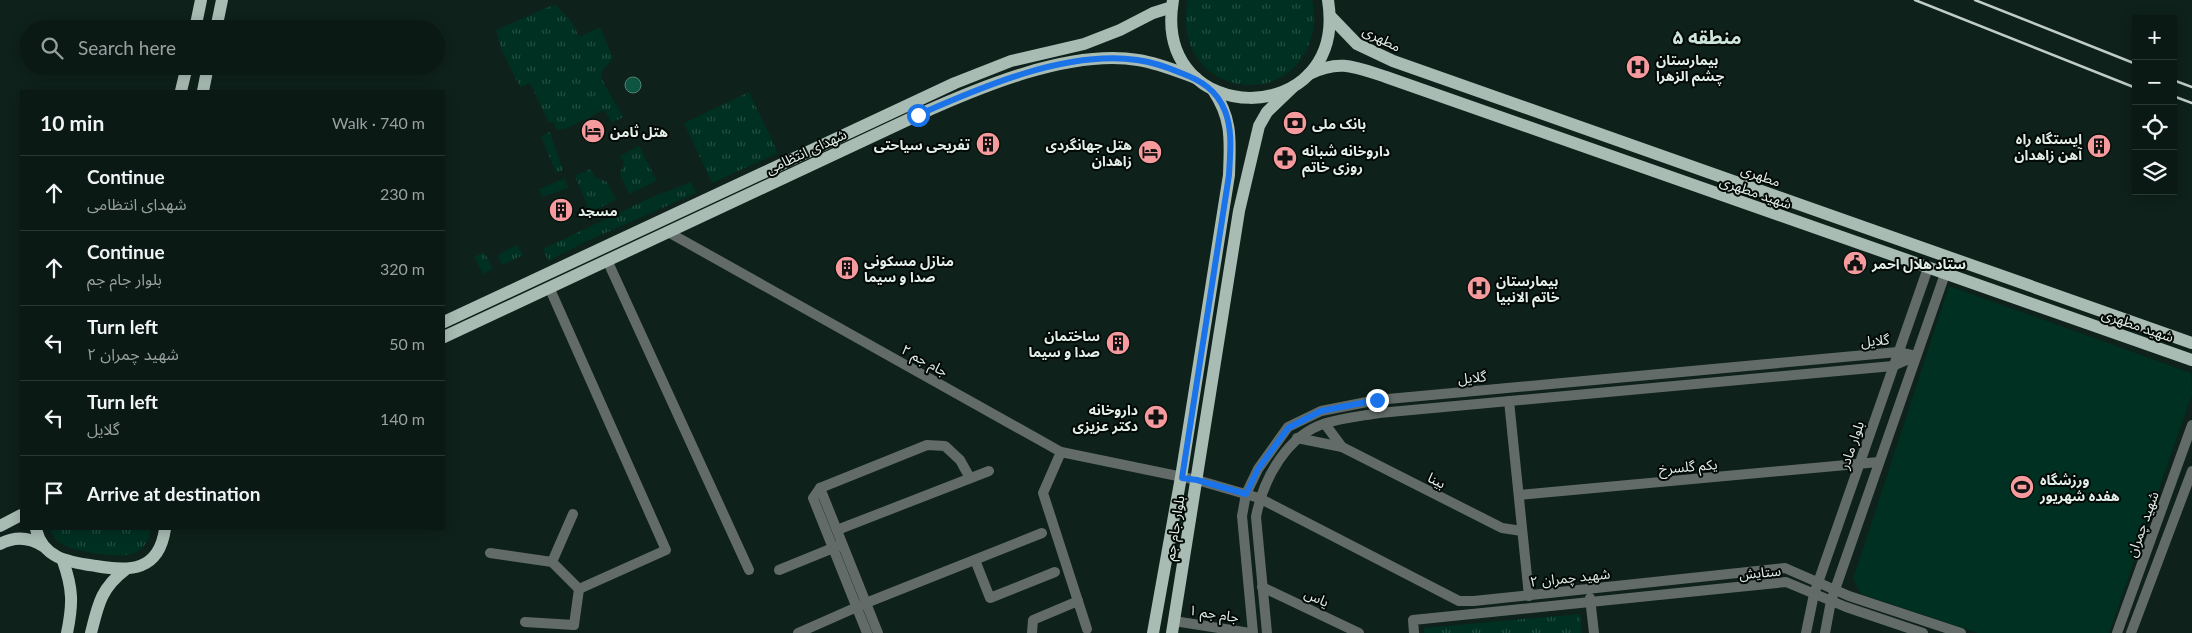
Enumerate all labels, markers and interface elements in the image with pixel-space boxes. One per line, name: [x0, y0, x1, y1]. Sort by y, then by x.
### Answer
map controls: [2132, 15, 2177, 195]
button: +: [2132, 15, 2177, 60]
search box: [20, 20, 445, 75]
street label: مطهری: [1360, 21, 1404, 56]
district label: منطقه ۵: [1673, 25, 1741, 48]
icon: search: [38, 34, 66, 62]
text: Search here: [78, 36, 176, 59]
place label: بیمارستان چشم الزهرا: [1656, 51, 1724, 87]
hospital icon: بیمارستان چشم الزهرا: [1625, 54, 1651, 80]
button: −: [2132, 60, 2177, 105]
route start: [907, 104, 930, 127]
button: locate: [2132, 105, 2177, 150]
text: 10 min: [40, 110, 104, 135]
bank icon: بانک ملی: [1282, 110, 1308, 136]
text: Walk · 740 m: [332, 113, 425, 132]
place label: بانک ملی: [1312, 115, 1366, 132]
hotel icon: هتل ثامن: [580, 118, 606, 144]
place label: هتل ثامن: [610, 123, 668, 140]
street label: شهدای انتظامی: [763, 125, 849, 178]
place label: ایستگاه راه آهن زاهدان: [2014, 130, 2082, 164]
building icon: تفریحی سیاحتی: [975, 131, 1001, 157]
building icon: ایستگاه راه آهن زاهدان: [2086, 133, 2112, 159]
place label: تفریحی سیاحتی: [874, 136, 970, 154]
place label: هتل جهانگردی زاهدان: [1045, 136, 1132, 170]
hotel icon: هتل جهانگردی زاهدان: [1137, 139, 1163, 165]
place label: داروخانه شبانه روزی خاتم: [1302, 142, 1390, 178]
pharmacy icon: داروخانه شبانه روزی خاتم: [1272, 145, 1298, 171]
button: layers: [2132, 150, 2177, 195]
street label: مطهری: [1739, 160, 1783, 191]
text: Continue: [87, 165, 165, 188]
street label: شهید مطهری: [1717, 172, 1794, 213]
icon: ahead: [40, 179, 68, 207]
text: 230 m: [380, 184, 425, 203]
text: شهدای انتظامی: [87, 194, 187, 213]
building icon: مسجد: [548, 197, 574, 223]
place label: مسجد: [578, 202, 618, 219]
text: Continue: [87, 240, 165, 263]
public building icon: ستاد هلال احمر: [1842, 250, 1868, 276]
place label: منازل مسکونی صدا و سیما: [864, 252, 954, 285]
icon: ahead: [40, 254, 68, 282]
building icon: منازل مسکونی صدا و سیما: [834, 255, 860, 281]
place label: ستاد هلال احمر: [1871, 255, 1966, 273]
text: 320 m: [380, 259, 425, 278]
text: بلوار جام جم: [87, 269, 162, 288]
place label: بیمارستان خاتم الانبیا: [1496, 272, 1560, 308]
hospital icon: بیمارستان خاتم الانبیا: [1466, 275, 1492, 301]
street label: شهید مطهری: [2099, 305, 2176, 346]
text: Turn left: [87, 315, 158, 338]
place label: ساختمان صدا و سیما: [1029, 327, 1100, 360]
icon: left: [40, 329, 68, 357]
building icon: ساختمان صدا و سیما: [1105, 330, 1131, 356]
street label: گلایل: [1860, 330, 1890, 351]
text: 50 m: [389, 334, 425, 353]
street label: جام جم ۲: [897, 340, 951, 382]
text: شهید چمران ۲: [87, 344, 179, 363]
street label: گلایل: [1457, 367, 1487, 388]
route end: [1366, 389, 1389, 412]
text: Turn left: [87, 390, 158, 413]
place label: داروخانه دکتر عزیزی: [1072, 401, 1138, 435]
icon: left: [40, 404, 68, 432]
pharmacy icon: داروخانه دکتر عزیزی: [1143, 404, 1169, 430]
text: 140 m: [380, 409, 425, 428]
street label: بلوار مادر: [1835, 418, 1868, 473]
text: گلایل: [87, 419, 120, 438]
street label: یکم گلسرخ: [1658, 455, 1718, 480]
street label: بینا: [1425, 468, 1449, 492]
place label: ورزشگاه هفده شهریور: [2039, 471, 2120, 505]
sports icon: ورزشگاه هفده شهریور: [2009, 474, 2035, 500]
icon: arrive: [40, 479, 68, 507]
text: Arrive at destination: [87, 482, 260, 505]
street label: شهید چمران: [2122, 489, 2164, 560]
street label: بلوار جام جم: [1160, 494, 1191, 562]
street label: ستایش: [1738, 562, 1782, 583]
street label: شهید چمران ۲: [1529, 564, 1611, 592]
street label: یاس: [1302, 584, 1332, 611]
street label: جام جم ۱: [1187, 601, 1240, 628]

